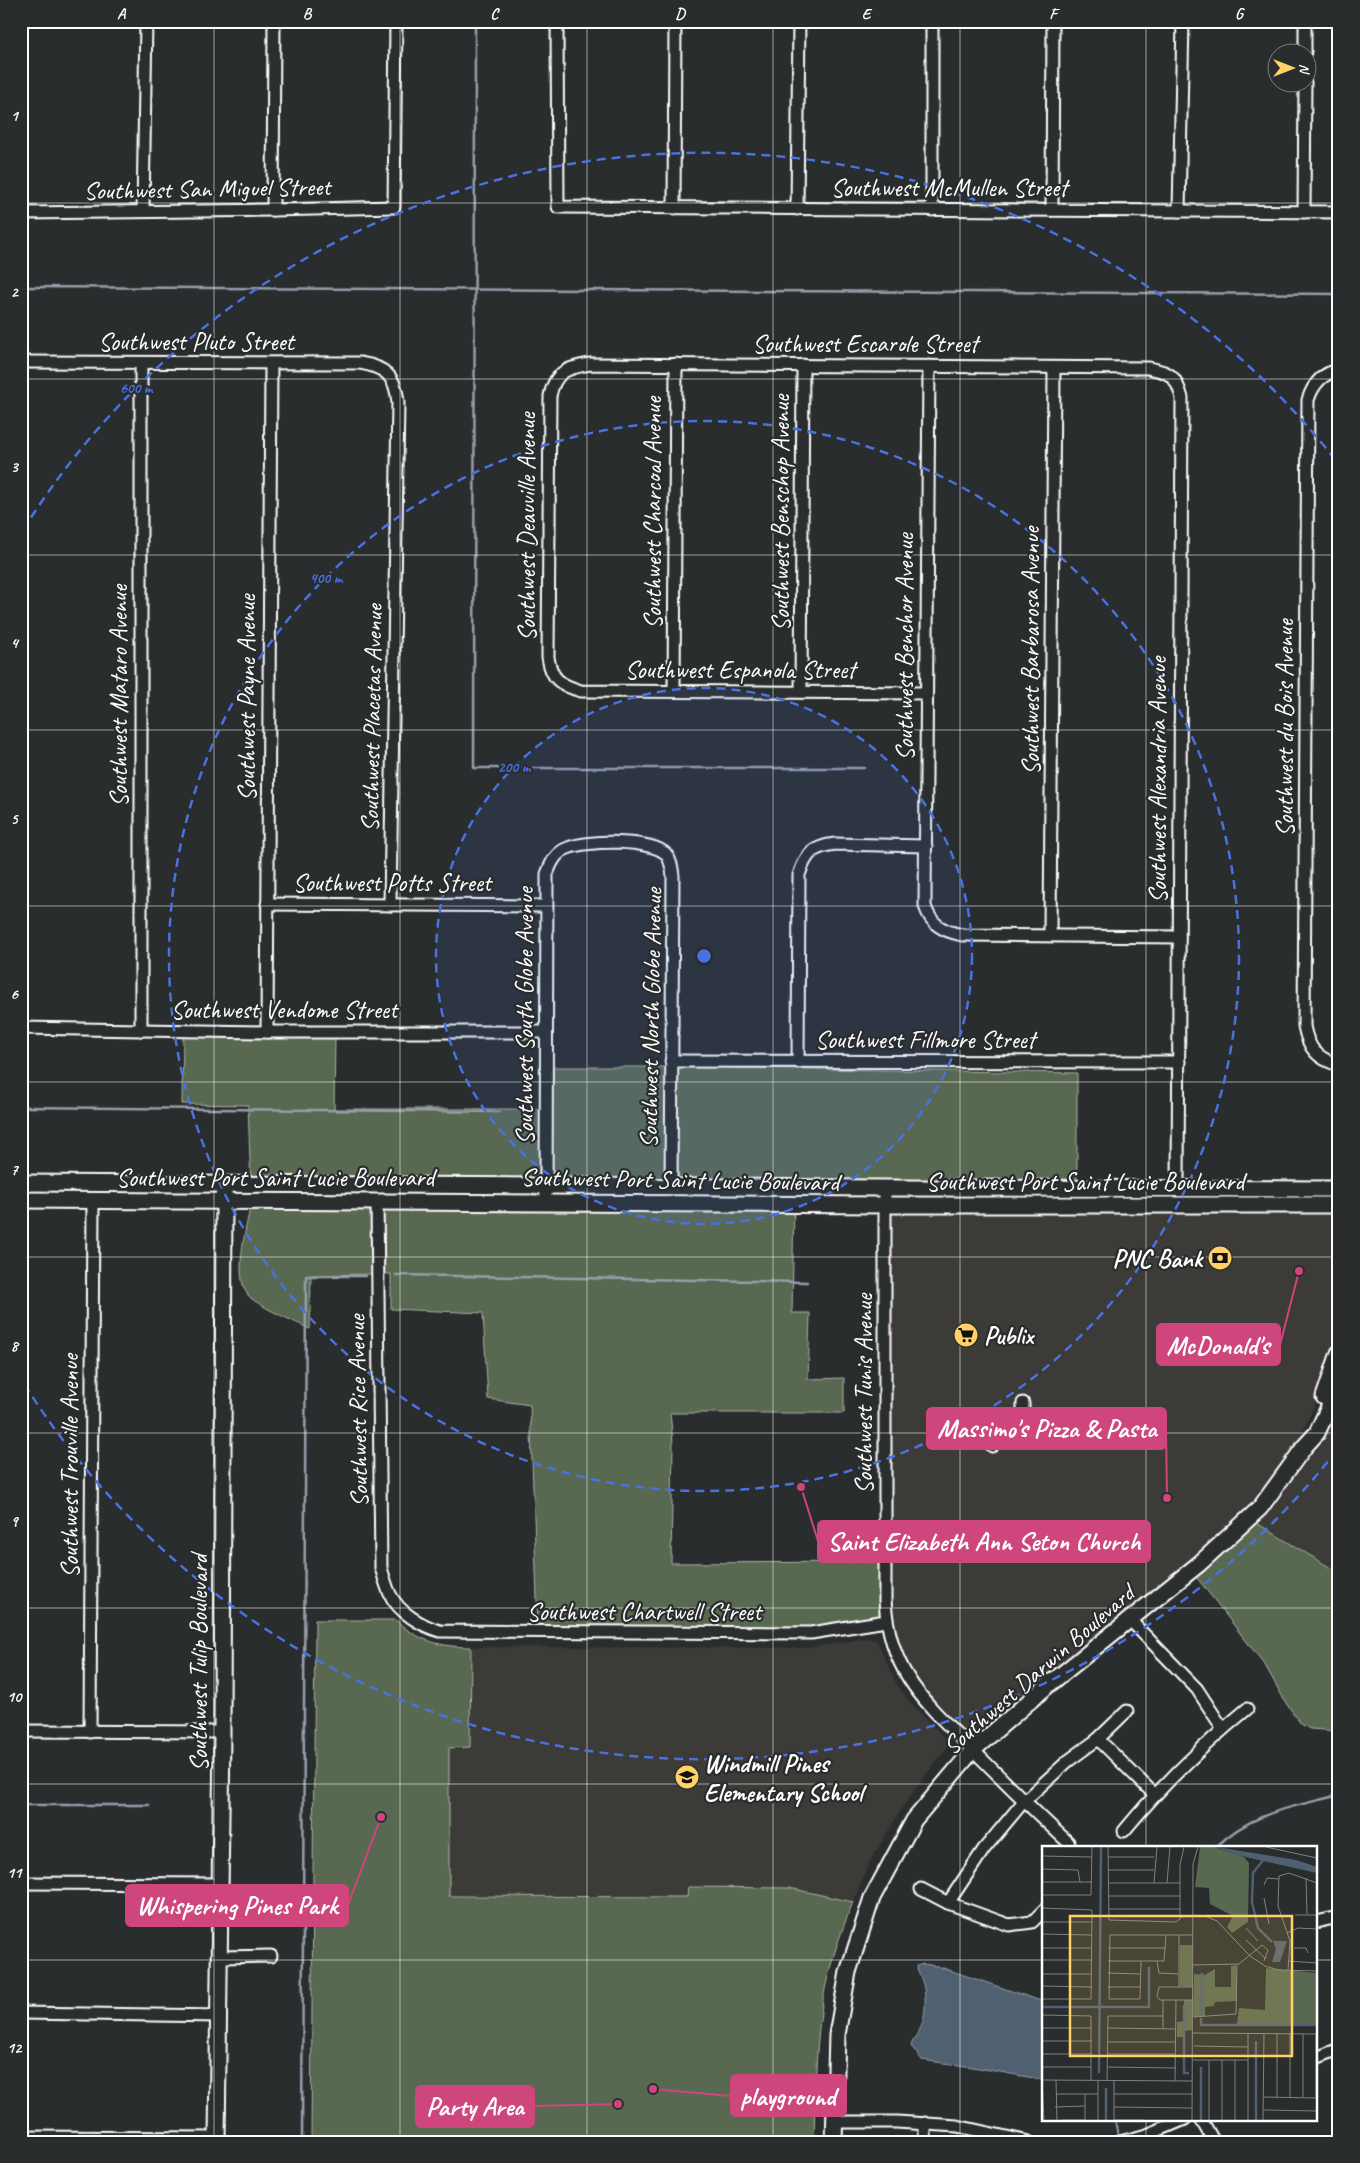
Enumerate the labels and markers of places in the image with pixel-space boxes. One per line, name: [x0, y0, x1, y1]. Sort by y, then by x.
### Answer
centre of rings: [695, 947, 713, 965]
place label: PNC Bank: [1113, 1243, 1205, 1275]
bank icon: PNC Bank: [1207, 1245, 1233, 1271]
place label: Publix: [984, 1320, 1035, 1352]
supermarket icon: Publix: [953, 1322, 979, 1348]
callout: McDonald's: [1157, 1324, 1280, 1365]
callout: Massimo's Pizza & Pasta: [927, 1408, 1166, 1449]
callout: Saint Elizabeth Ann Seton Church: [818, 1521, 1150, 1562]
place label: Windmill Pines Elementary School: [704, 1748, 867, 1809]
school or university icon: Windmill Pines Elementary School: [674, 1764, 700, 1790]
callout: Whispering Pines Park: [126, 1885, 348, 1926]
callout: playground: [731, 2075, 846, 2116]
callout: Party Area: [416, 2086, 534, 2127]

